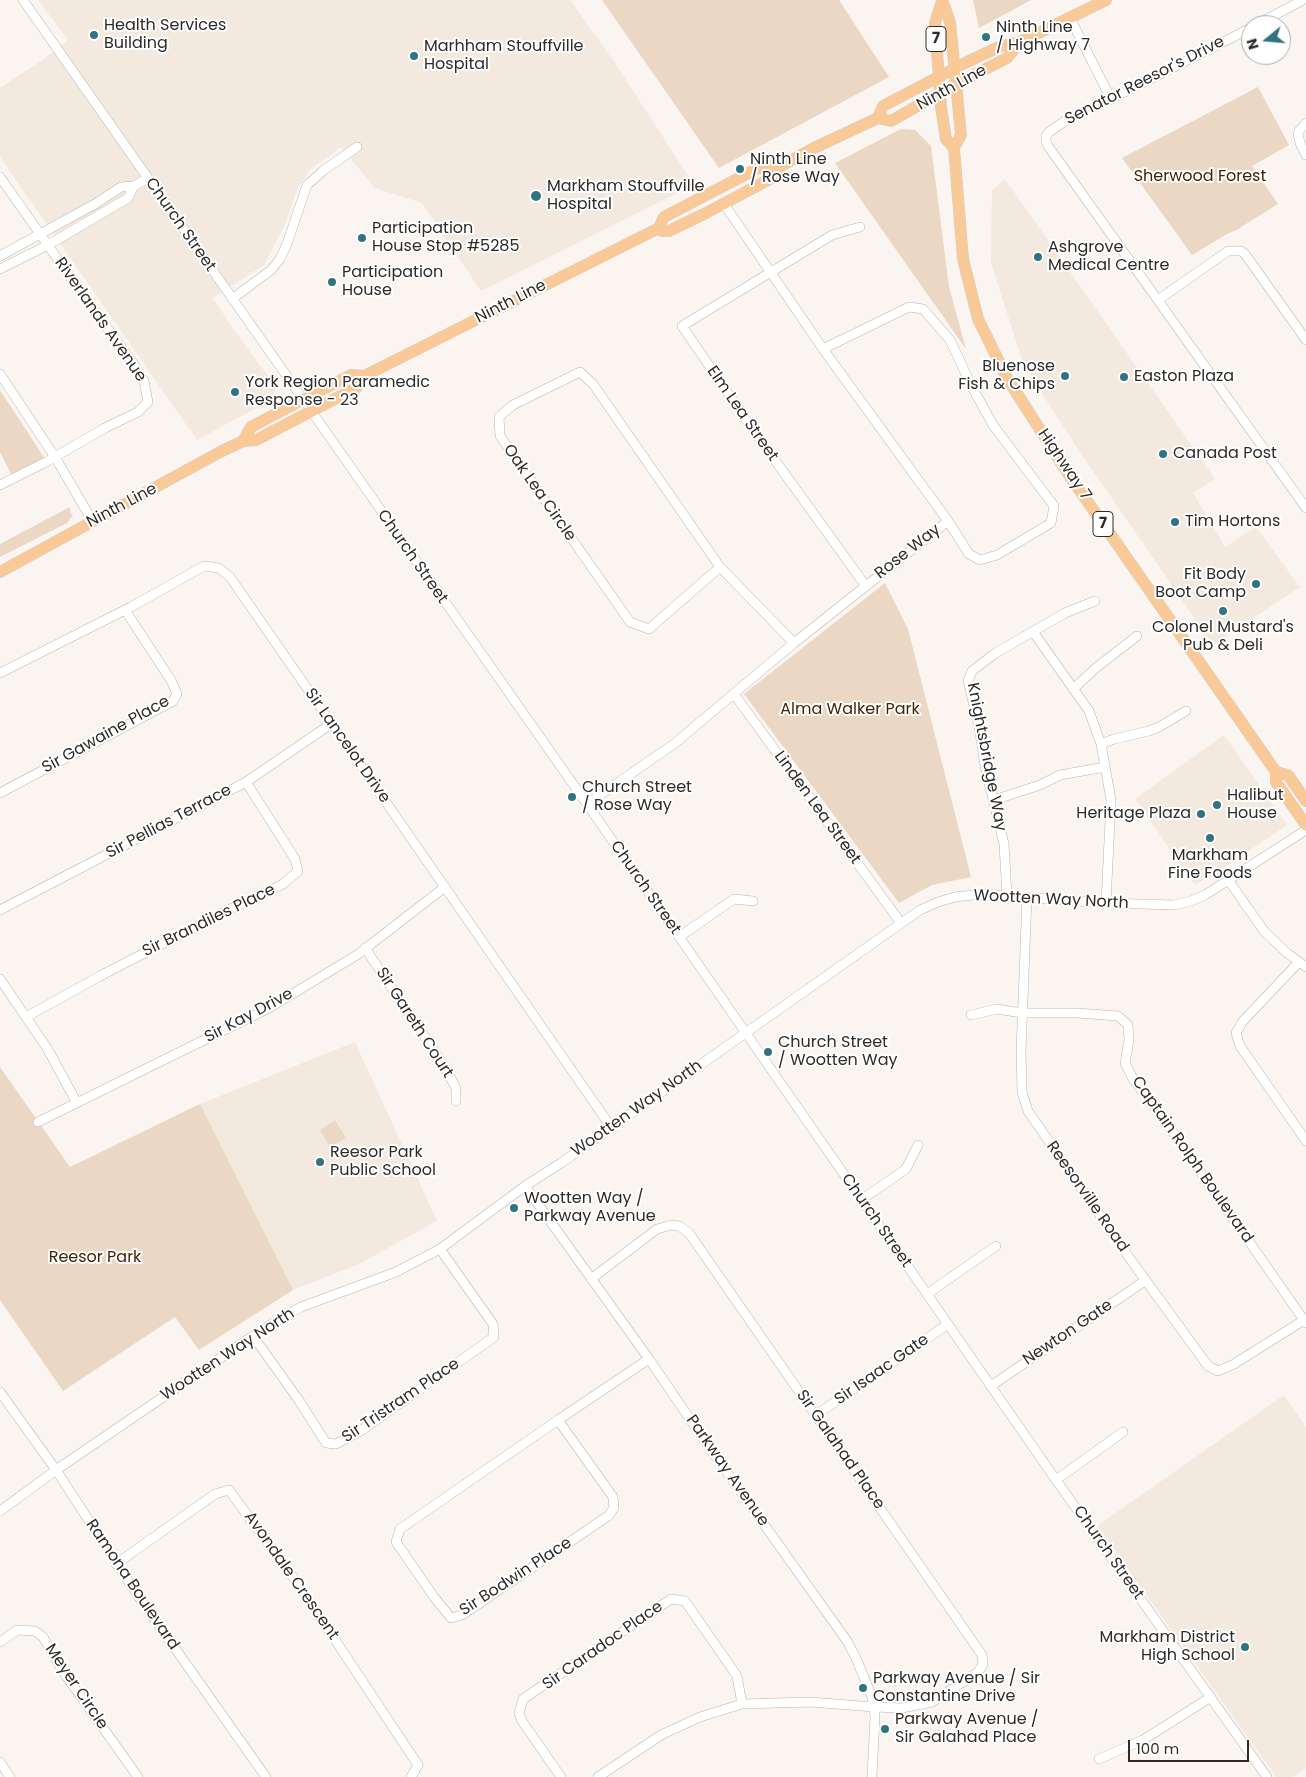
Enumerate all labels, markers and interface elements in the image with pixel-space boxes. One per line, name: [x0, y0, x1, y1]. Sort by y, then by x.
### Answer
north arrow: [1241, 15, 1291, 65]
place label: Health Services Building: [104, 16, 226, 54]
place label: Ninth Line / Highway 7: [996, 18, 1090, 56]
road number: 7: [926, 26, 946, 52]
marker: Health Services Building: [88, 29, 100, 41]
marker: Ninth Line / Highway 7: [980, 31, 992, 43]
street label: Senator Reesor's Drive: [1062, 32, 1228, 130]
text: N: [1242, 36, 1264, 52]
place label: Marhham Stouffville Hospital: [424, 37, 584, 75]
marker: Marhham Stouffville Hospital: [408, 50, 420, 62]
street label: Ninth Line: [914, 61, 990, 115]
place label: Ninth Line / Rose Way: [750, 150, 840, 188]
marker: Ninth Line / Rose Way: [734, 163, 746, 175]
park label: Sherwood Forest: [1134, 167, 1266, 187]
street label: Church Street: [141, 174, 219, 276]
place label: Markham Stouffville Hospital: [547, 177, 705, 215]
marker: Markham Stouffville Hospital: [529, 189, 543, 203]
place label: Participation House Stop #5285: [372, 219, 519, 257]
marker: Participation House Stop #5285: [356, 232, 368, 244]
place label: Ashgrove Medical Centre: [1048, 238, 1169, 276]
marker: Ashgrove Medical Centre: [1032, 251, 1044, 263]
street label: Riverlands Avenue: [50, 254, 150, 386]
place label: Participation House: [342, 263, 443, 301]
marker: Participation House: [326, 276, 338, 288]
street label: Ninth Line: [472, 276, 550, 328]
place label: Bluenose Fish & Chips: [958, 357, 1055, 395]
street label: Elm Lea Street: [702, 363, 782, 465]
place label: Easton Plaza: [1134, 367, 1234, 387]
marker: Bluenose Fish & Chips: [1059, 370, 1071, 382]
marker: Easton Plaza: [1118, 371, 1130, 383]
place label: York Region Paramedic Response - 23: [245, 373, 430, 411]
marker: York Region Paramedic Response - 23: [229, 386, 241, 398]
street label: Highway 7: [1033, 426, 1095, 504]
street label: Oak Lea Circle: [499, 441, 579, 545]
place label: Canada Post: [1173, 444, 1277, 464]
marker: Canada Post: [1157, 448, 1169, 460]
street label: Ninth Line: [84, 480, 160, 532]
street label: Church Street: [373, 506, 451, 608]
road number: 7: [1093, 512, 1113, 536]
place label: Tim Hortons: [1185, 512, 1280, 532]
marker: Tim Hortons: [1169, 516, 1181, 528]
street label: Rose Way: [871, 520, 945, 584]
place label: Fit Body Boot Camp: [1155, 565, 1246, 603]
marker: Fit Body Boot Camp: [1250, 578, 1262, 590]
marker: Colonel Mustard's Pub & Deli: [1217, 605, 1229, 617]
place label: Colonel Mustard's Pub & Deli: [1152, 618, 1294, 656]
street label: Knightsbridge Way: [962, 681, 1010, 833]
street label: Sir Lancelot Drive: [300, 685, 394, 807]
street label: Sir Gawaine Place: [39, 692, 173, 778]
park label: Alma Walker Park: [780, 700, 920, 720]
street label: Linden Lea Street: [770, 748, 864, 868]
place label: Church Street / Rose Way: [582, 778, 692, 816]
street label: Sir Pellias Terrace: [103, 781, 235, 863]
place label: Halibut House: [1227, 786, 1284, 824]
marker: Church Street / Rose Way: [566, 791, 578, 803]
marker: Halibut House: [1211, 799, 1223, 811]
place label: Heritage Plaza: [1076, 804, 1191, 824]
marker: Heritage Plaza: [1195, 808, 1207, 820]
marker: Markham Fine Foods: [1204, 832, 1216, 844]
street label: Church Street: [606, 837, 684, 939]
place label: Markham Fine Foods: [1168, 846, 1252, 884]
street label: Sir Brandiles Place: [140, 881, 278, 961]
street label: Wootten Way North: [973, 886, 1129, 914]
street label: Sir Gareth Court: [371, 964, 457, 1082]
street label: Sir Kay Drive: [202, 985, 296, 1047]
place label: Church Street / Wootten Way: [778, 1033, 898, 1071]
marker: Church Street / Wootten Way: [762, 1046, 774, 1058]
street label: Wootten Way North: [568, 1057, 706, 1161]
street label: Captain Rolph Boulevard: [1127, 1073, 1257, 1247]
street label: Reesorville Road: [1042, 1138, 1132, 1256]
place label: Reesor Park Public School: [330, 1143, 436, 1181]
marker: Reesor Park Public School: [314, 1156, 326, 1168]
street label: Church Street: [837, 1170, 915, 1272]
place label: Wootten Way / Parkway Avenue: [524, 1189, 656, 1227]
marker: Wootten Way / Parkway Avenue: [508, 1202, 520, 1214]
park label: Reesor Park: [49, 1248, 141, 1268]
street label: Newton Gate: [1020, 1296, 1116, 1370]
street label: Wootten Way North: [158, 1305, 298, 1405]
street label: Sir Isaac Gate: [831, 1330, 933, 1410]
street label: Sir Tristram Place: [339, 1355, 463, 1447]
street label: Sir Galahad Place: [792, 1387, 888, 1513]
street label: Parkway Avenue: [681, 1412, 773, 1530]
street label: Church Street: [1069, 1502, 1147, 1604]
street label: Avondale Crescent: [239, 1508, 343, 1644]
street label: Ramona Boulevard: [81, 1516, 183, 1654]
street label: Sir Bodwin Place: [456, 1534, 576, 1620]
street label: Sir Caradoc Place: [539, 1597, 667, 1695]
place label: Markham District High School: [1100, 1628, 1235, 1666]
street label: Meyer Circle: [40, 1641, 112, 1733]
marker: Markham District High School: [1239, 1641, 1251, 1653]
place label: Parkway Avenue / Sir Constantine Drive: [873, 1669, 1040, 1707]
marker: Parkway Avenue / Sir Constantine Drive: [857, 1682, 869, 1694]
place label: Parkway Avenue / Sir Galahad Place: [895, 1710, 1038, 1748]
marker: Parkway Avenue / Sir Galahad Place: [879, 1723, 891, 1735]
scale bar: [1131, 1730, 1252, 1762]
text: 100 m: [1136, 1738, 1179, 1759]

